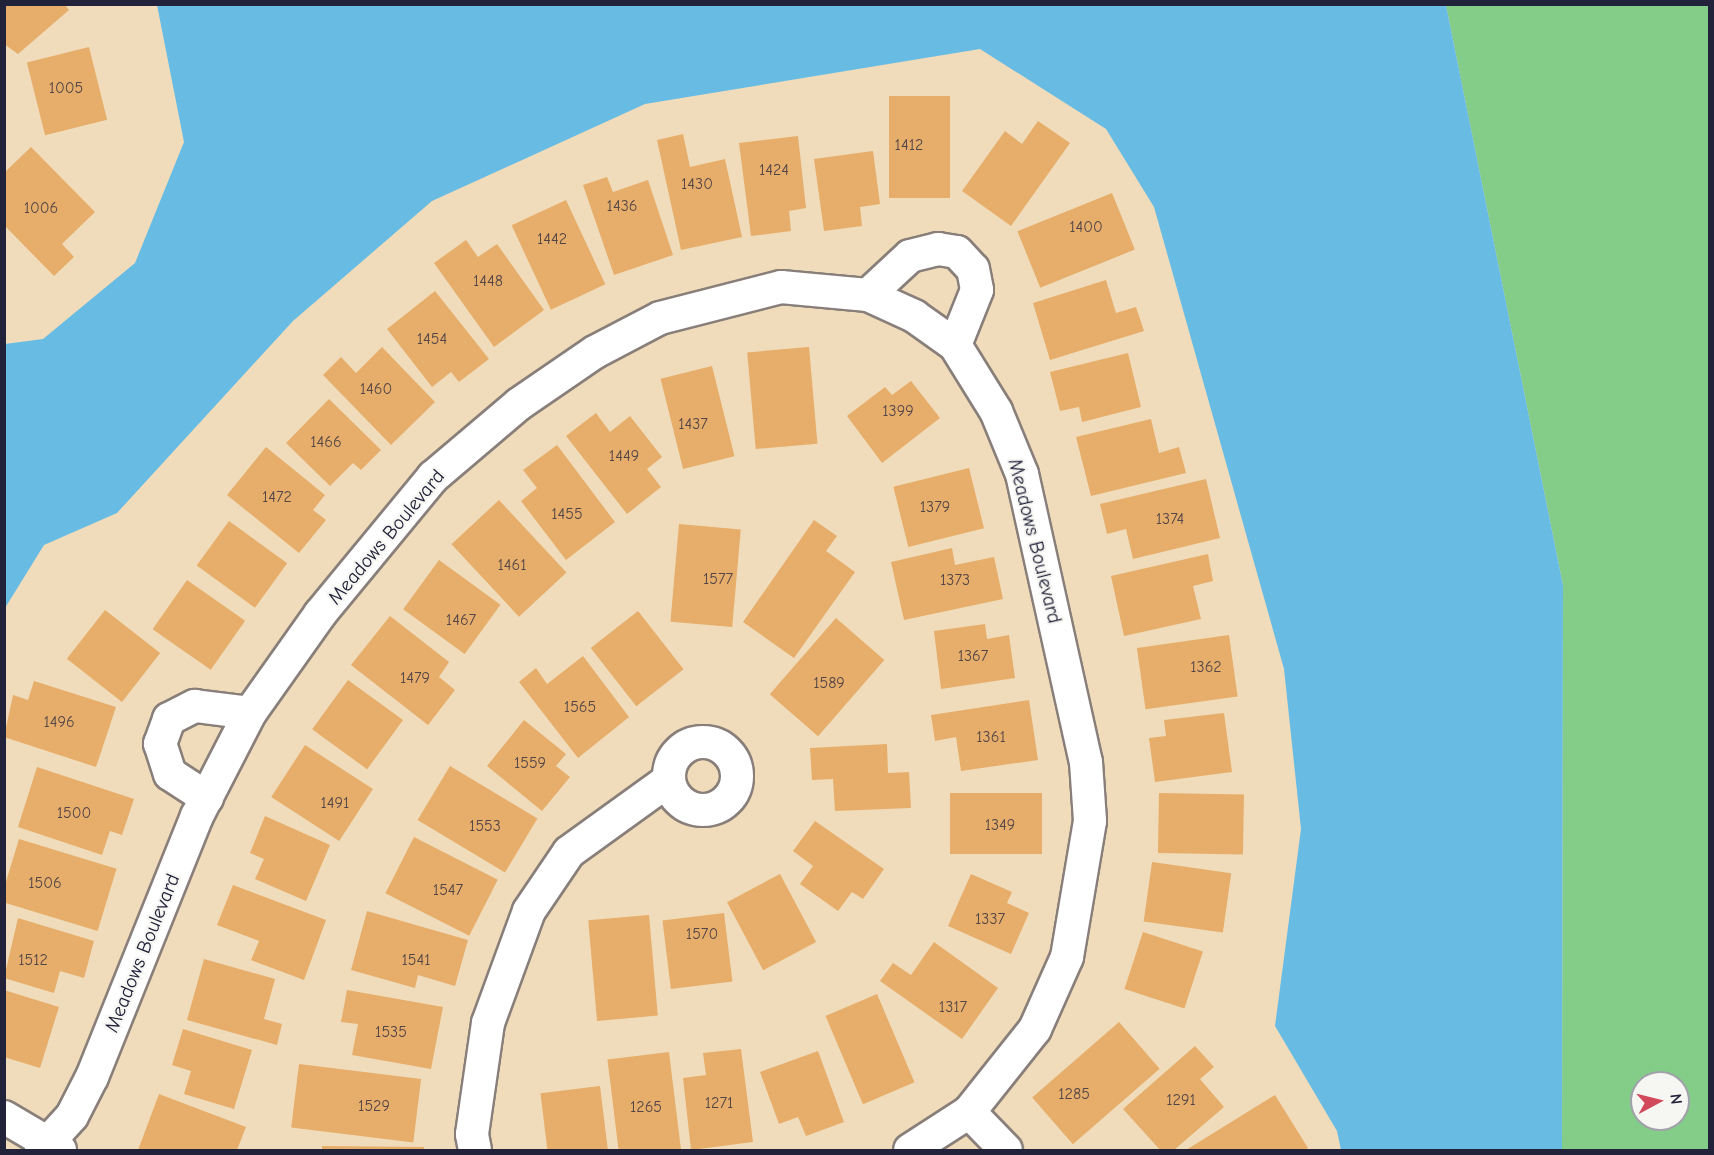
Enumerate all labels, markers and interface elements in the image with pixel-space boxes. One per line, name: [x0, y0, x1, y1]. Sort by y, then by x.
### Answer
house number: 1005: [49, 78, 83, 98]
house number: 1412: [895, 135, 923, 155]
house number: 1424: [759, 160, 789, 180]
house number: 1430: [681, 174, 713, 194]
house number: 1436: [607, 196, 637, 216]
house number: 1006: [24, 198, 58, 218]
house number: 1400: [1069, 217, 1103, 237]
house number: 1442: [537, 229, 567, 249]
house number: 1448: [473, 271, 503, 291]
house number: 1454: [417, 329, 447, 349]
house number: 1460: [360, 379, 392, 399]
house number: 1399: [882, 401, 914, 421]
house number: 1437: [678, 414, 708, 434]
house number: 1466: [310, 432, 342, 452]
house number: 1449: [609, 446, 639, 466]
street label: Meadows Boulevard: [1003, 456, 1067, 626]
street label: Meadows Boulevard: [323, 465, 449, 609]
house number: 1472: [262, 487, 292, 507]
house number: 1379: [920, 497, 950, 517]
house number: 1455: [551, 504, 583, 524]
house number: 1374: [1156, 509, 1184, 529]
house number: 1461: [497, 555, 527, 575]
house number: 1577: [703, 569, 733, 589]
house number: 1373: [940, 570, 970, 590]
house number: 1467: [446, 610, 476, 630]
house number: 1367: [958, 646, 988, 666]
house number: 1362: [1190, 657, 1222, 677]
house number: 1479: [400, 668, 430, 688]
house number: 1589: [813, 673, 845, 693]
house number: 1565: [564, 697, 596, 717]
house number: 1496: [43, 712, 75, 732]
house number: 1361: [976, 727, 1006, 747]
house number: 1559: [514, 753, 546, 773]
house number: 1491: [321, 793, 349, 813]
house number: 1500: [57, 803, 91, 823]
house number: 1349: [985, 815, 1015, 835]
house number: 1553: [469, 816, 501, 836]
street label: Meadows Boulevard: [99, 870, 185, 1036]
house number: 1506: [28, 873, 62, 893]
house number: 1547: [433, 880, 463, 900]
house number: 1337: [975, 909, 1005, 929]
house number: 1570: [686, 924, 718, 944]
house number: 1512: [18, 950, 48, 970]
house number: 1541: [401, 950, 431, 970]
house number: 1317: [939, 997, 967, 1017]
house number: 1535: [375, 1022, 407, 1042]
north arrow: [1630, 1071, 1690, 1131]
house number: 1285: [1058, 1084, 1090, 1104]
house number: 1291: [1166, 1090, 1196, 1110]
house number: 1271: [705, 1093, 733, 1113]
text: N: [1666, 1093, 1685, 1105]
house number: 1529: [358, 1096, 390, 1116]
house number: 1265: [630, 1097, 662, 1117]

